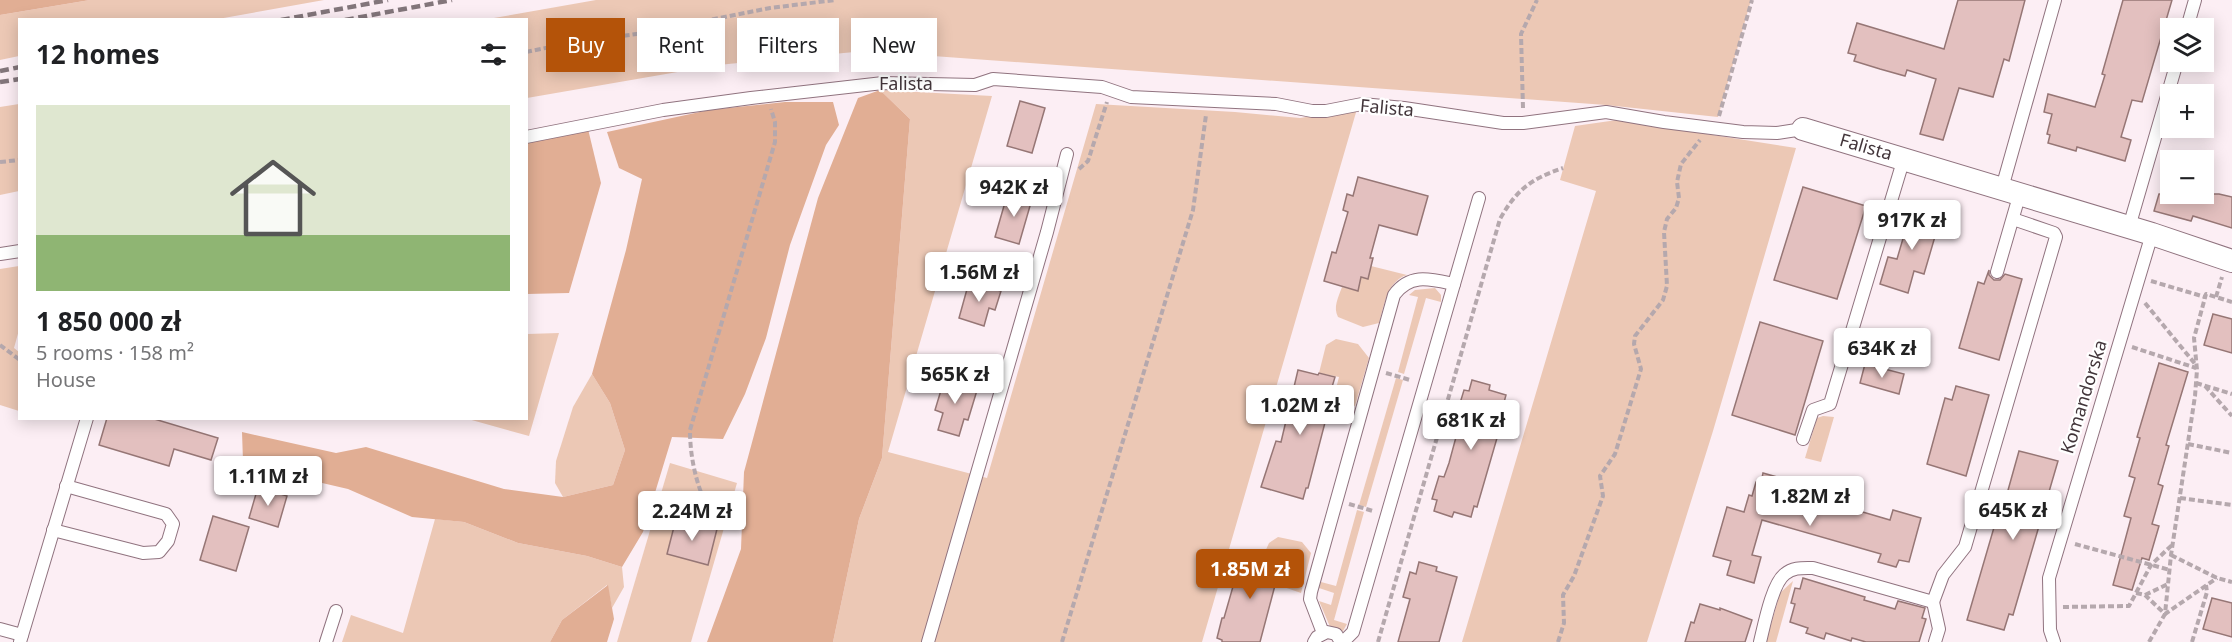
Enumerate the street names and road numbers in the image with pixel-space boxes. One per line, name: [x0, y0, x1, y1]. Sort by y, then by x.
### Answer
street label: Falista: [879, 71, 933, 95]
street label: Falista: [1359, 93, 1415, 121]
street label: Falista: [1837, 127, 1896, 165]
street label: Komandorska: [2054, 337, 2112, 457]

